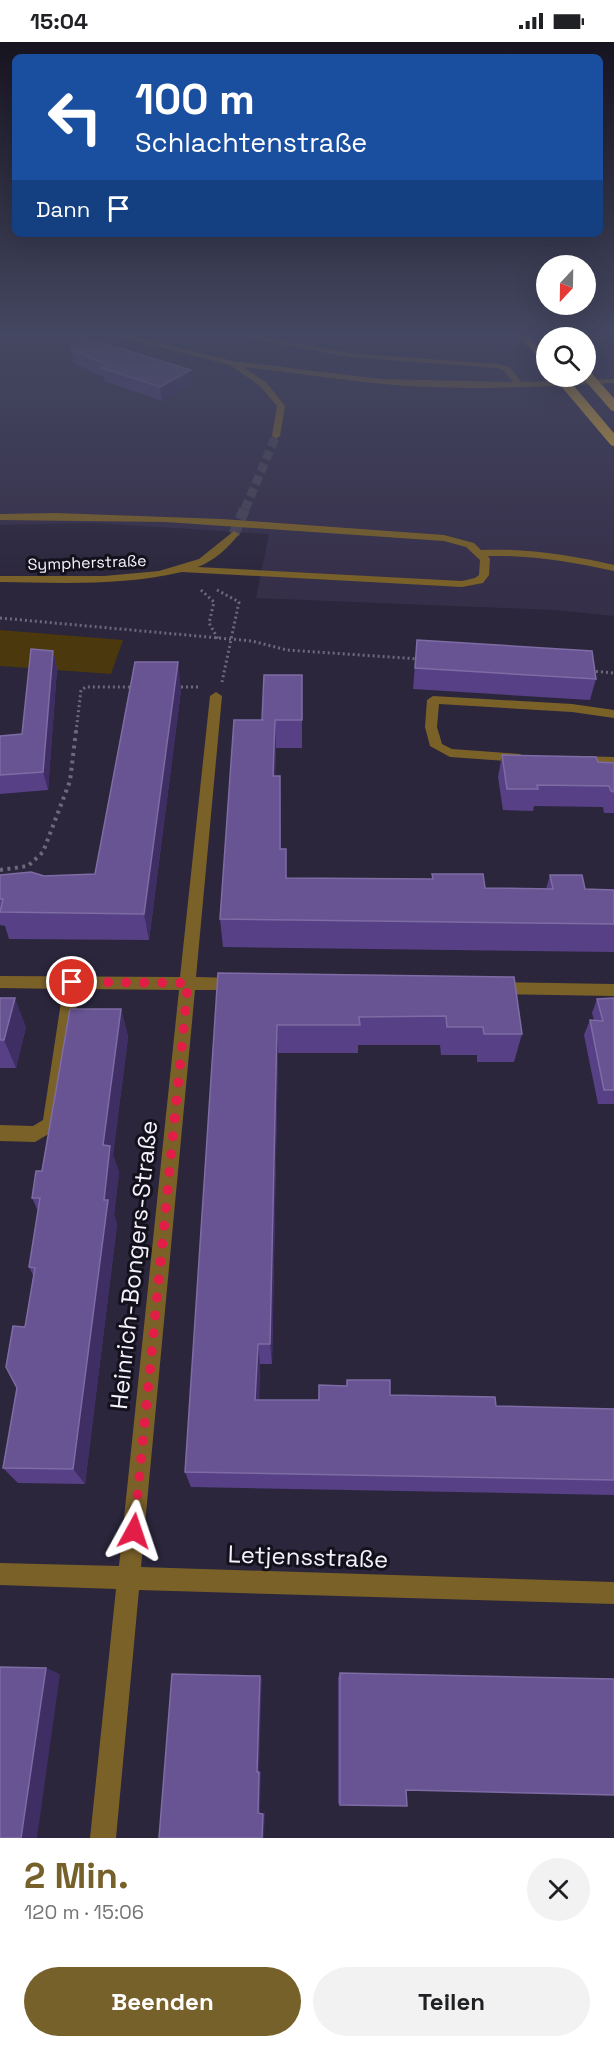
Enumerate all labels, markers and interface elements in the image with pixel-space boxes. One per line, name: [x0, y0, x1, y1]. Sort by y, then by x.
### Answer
text: 15:04: [30, 7, 88, 35]
text: 100 m: [135, 73, 255, 126]
icon: left: [36, 78, 114, 156]
text: Schlachtenstraße: [135, 125, 367, 160]
icon: arrive: [102, 192, 135, 225]
text: Dann: [36, 195, 90, 223]
north arrow: [536, 255, 596, 315]
map controls: [536, 255, 596, 387]
button: search: [536, 327, 596, 387]
street label: Sympherstraße: [27, 550, 147, 575]
pin: [46, 956, 97, 1007]
icon: arrive: [55, 965, 88, 998]
street label: Heinrich-Bongers-Straße: [103, 1119, 164, 1411]
position arrow: [102, 1499, 166, 1563]
street label: Letjensstraße: [227, 1538, 389, 1575]
text: 2 Min.: [24, 1853, 129, 1899]
button: close: [527, 1858, 590, 1921]
text: 120 m · 15:06: [24, 1899, 144, 1925]
button: Beenden: [24, 1967, 301, 2036]
button: Teilen: [313, 1967, 590, 2036]

